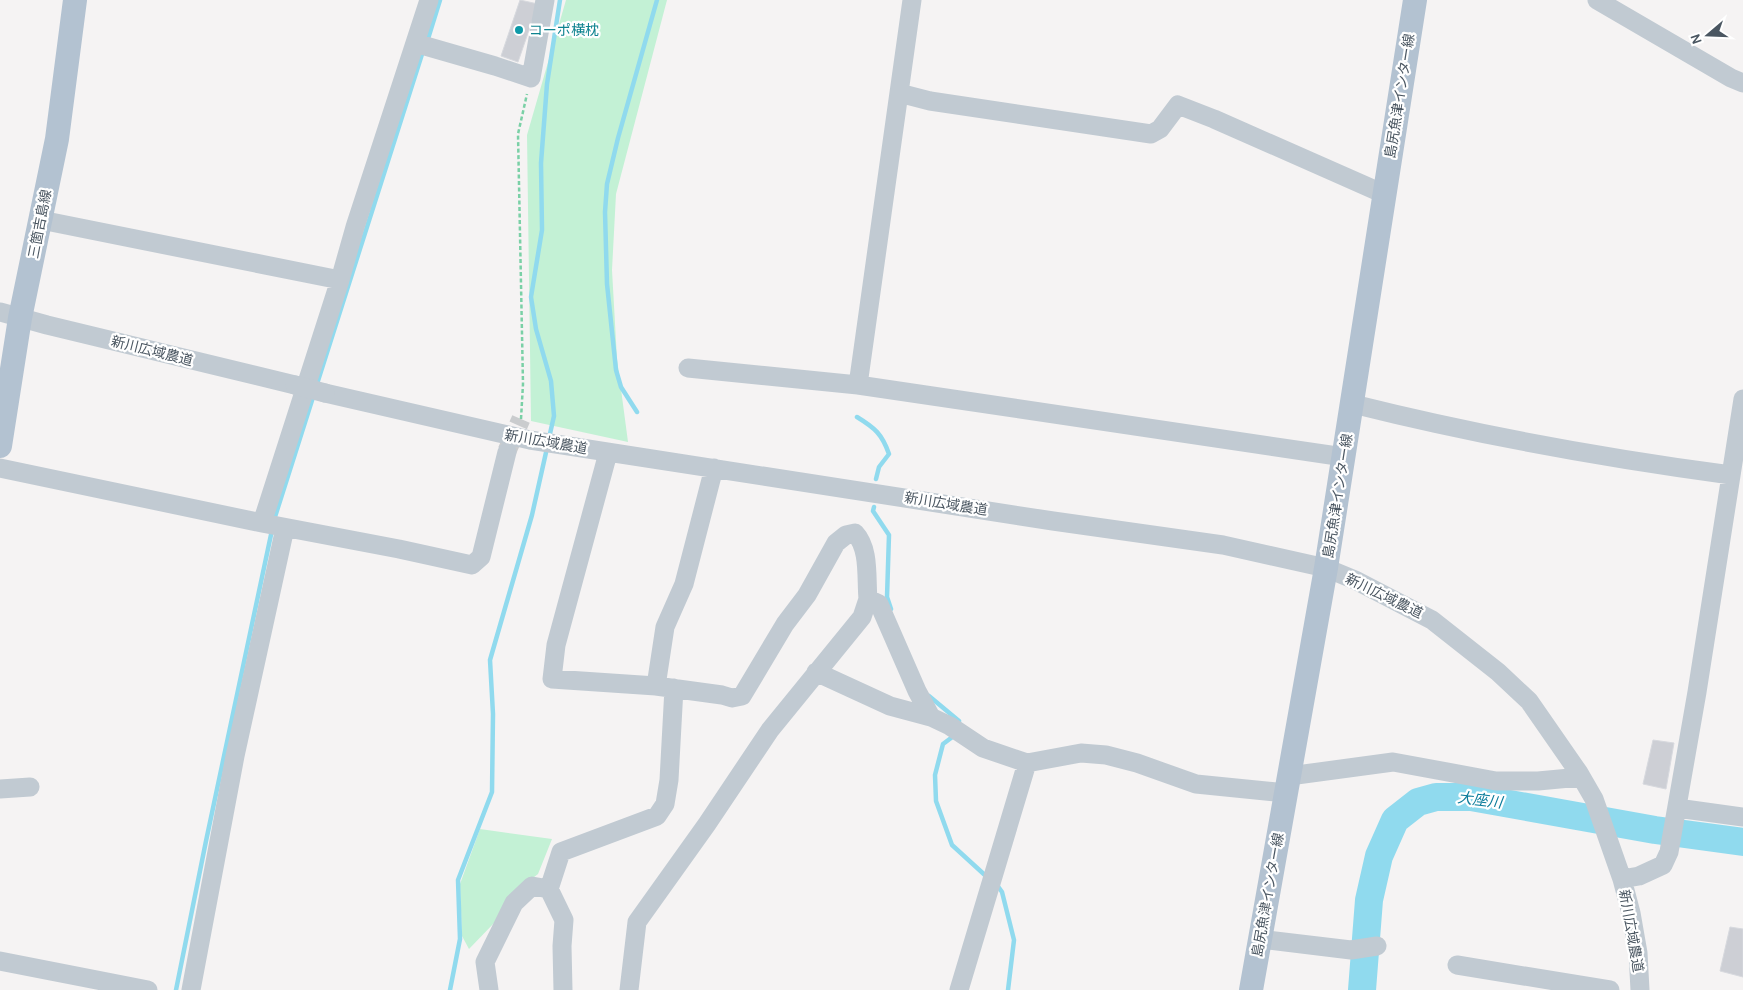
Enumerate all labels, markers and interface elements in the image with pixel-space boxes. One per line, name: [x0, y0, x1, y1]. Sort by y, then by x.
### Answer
north arrow: [1683, 10, 1733, 60]
place label: コーポ横枕: [529, 22, 599, 39]
marker: コーポ横枕: [513, 24, 525, 36]
street label: 島尻魚津インター線: [1382, 32, 1418, 160]
text: N: [1687, 32, 1706, 47]
street label: 三箇吉島線: [25, 188, 55, 260]
street label: 新川広域農道: [109, 333, 195, 369]
street label: 新川広域農道: [503, 426, 589, 458]
street label: 島尻魚津インター線: [1320, 432, 1356, 560]
street label: 新川広域農道: [903, 489, 989, 519]
street label: 新川広域農道: [1343, 570, 1425, 622]
water label: 大座川: [1457, 788, 1505, 812]
street label: 島尻魚津インター線: [1249, 831, 1287, 959]
street label: 新川広域農道: [1615, 888, 1647, 974]

